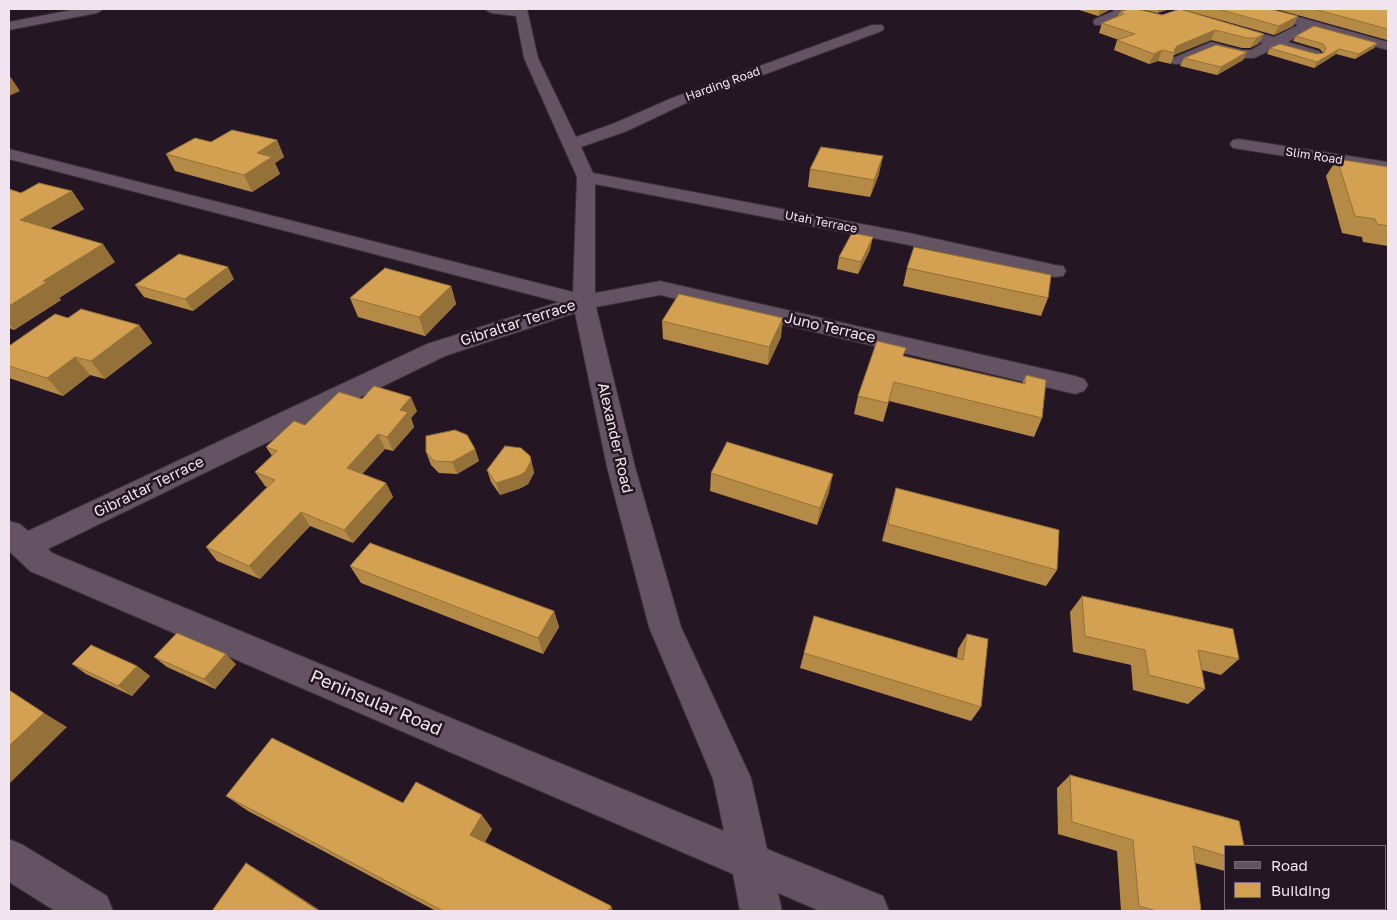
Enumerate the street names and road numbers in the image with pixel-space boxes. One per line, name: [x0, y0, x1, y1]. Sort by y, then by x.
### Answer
street label: Harding Road: [684, 64, 762, 104]
street label: Slim Road: [1284, 144, 1344, 168]
street label: Utah Terrace: [784, 208, 858, 236]
street label: Gibraltar Terrace: [458, 296, 578, 350]
street label: Juno Terrace: [783, 309, 877, 347]
street label: Alexander Road: [594, 381, 636, 495]
street label: Gibraltar Terrace: [91, 453, 207, 521]
street label: Peninsular Road: [307, 666, 445, 740]

